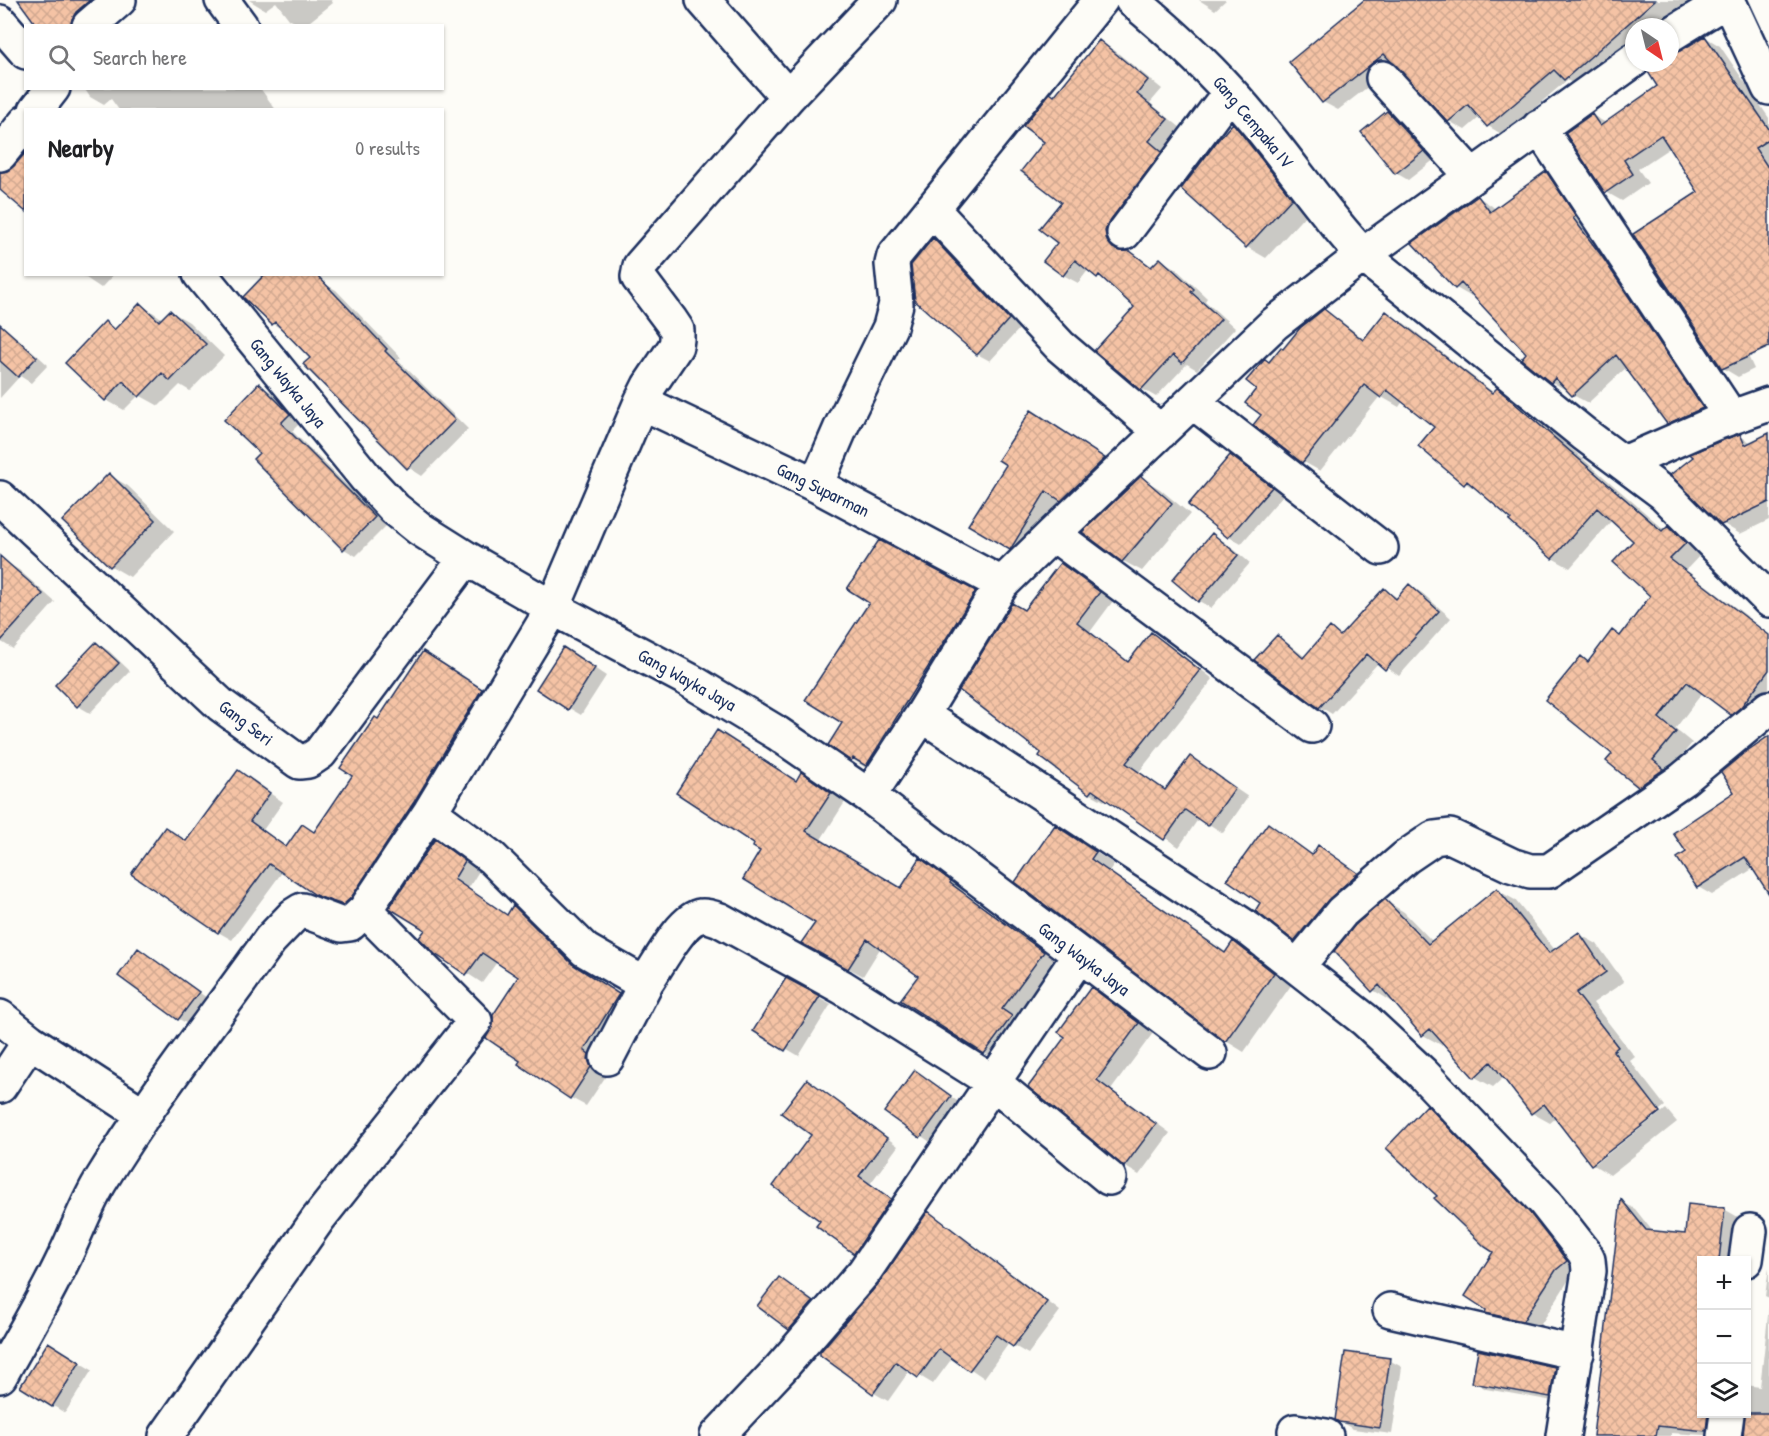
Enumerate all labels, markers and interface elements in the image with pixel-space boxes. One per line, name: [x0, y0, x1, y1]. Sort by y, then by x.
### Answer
north arrow: [1625, 18, 1679, 72]
search box: [24, 24, 444, 90]
icon: search: [45, 41, 78, 74]
text: Search here: [93, 42, 187, 72]
street label: Gang Cempaka IV: [1207, 70, 1300, 174]
text: Nearby: [48, 130, 114, 165]
text: 0 results: [355, 134, 420, 161]
street label: Gang Wayka Jaya: [244, 333, 332, 433]
street label: Gang Suparman: [773, 456, 874, 523]
street label: Gang Wayka Jaya: [634, 642, 741, 717]
street label: Gang Seri: [214, 694, 279, 751]
street label: Gang Wayka Jaya: [1033, 916, 1135, 1001]
map controls: [1697, 1256, 1751, 1418]
button: +: [1697, 1256, 1751, 1310]
button: −: [1697, 1310, 1751, 1364]
button: layers: [1697, 1364, 1751, 1418]

